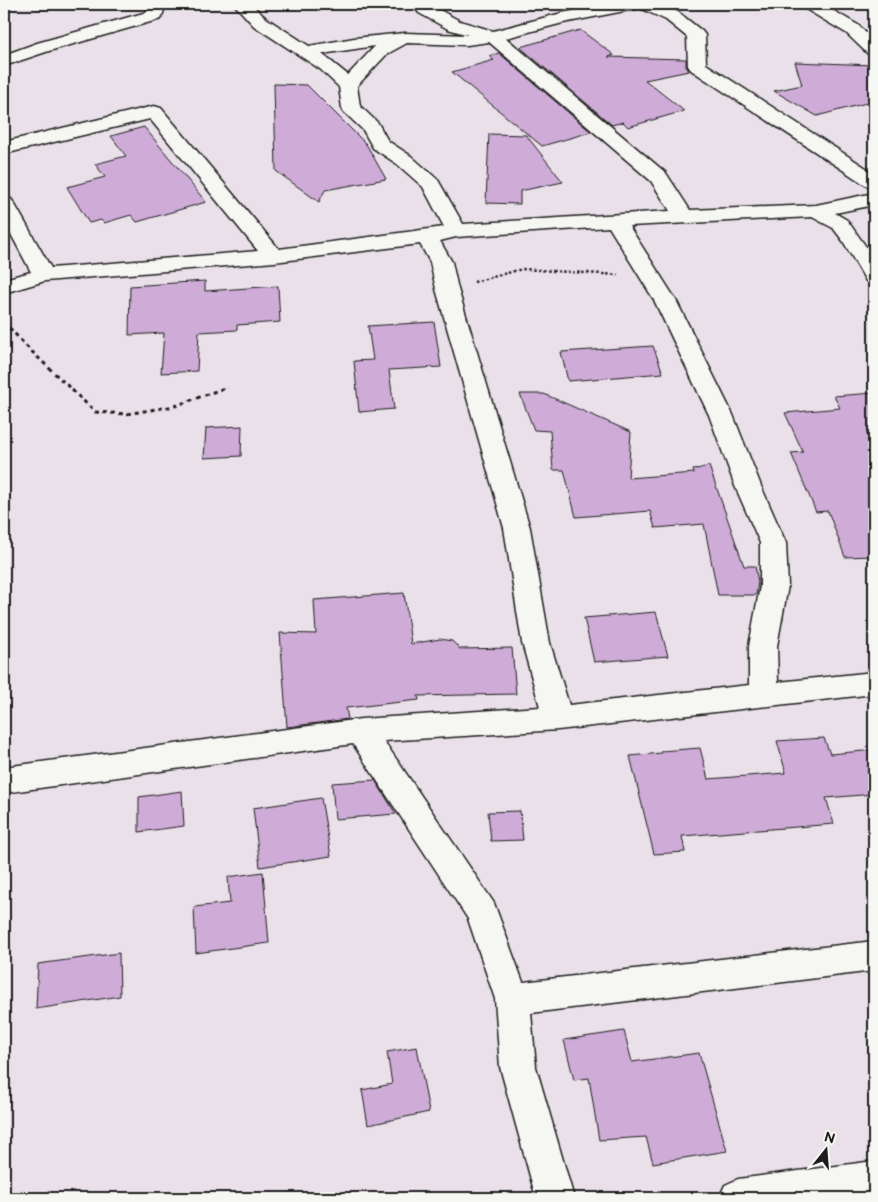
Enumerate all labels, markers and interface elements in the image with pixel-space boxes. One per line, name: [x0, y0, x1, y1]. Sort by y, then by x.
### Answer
north arrow: [800, 1124, 850, 1174]
text: N: [822, 1128, 837, 1148]

